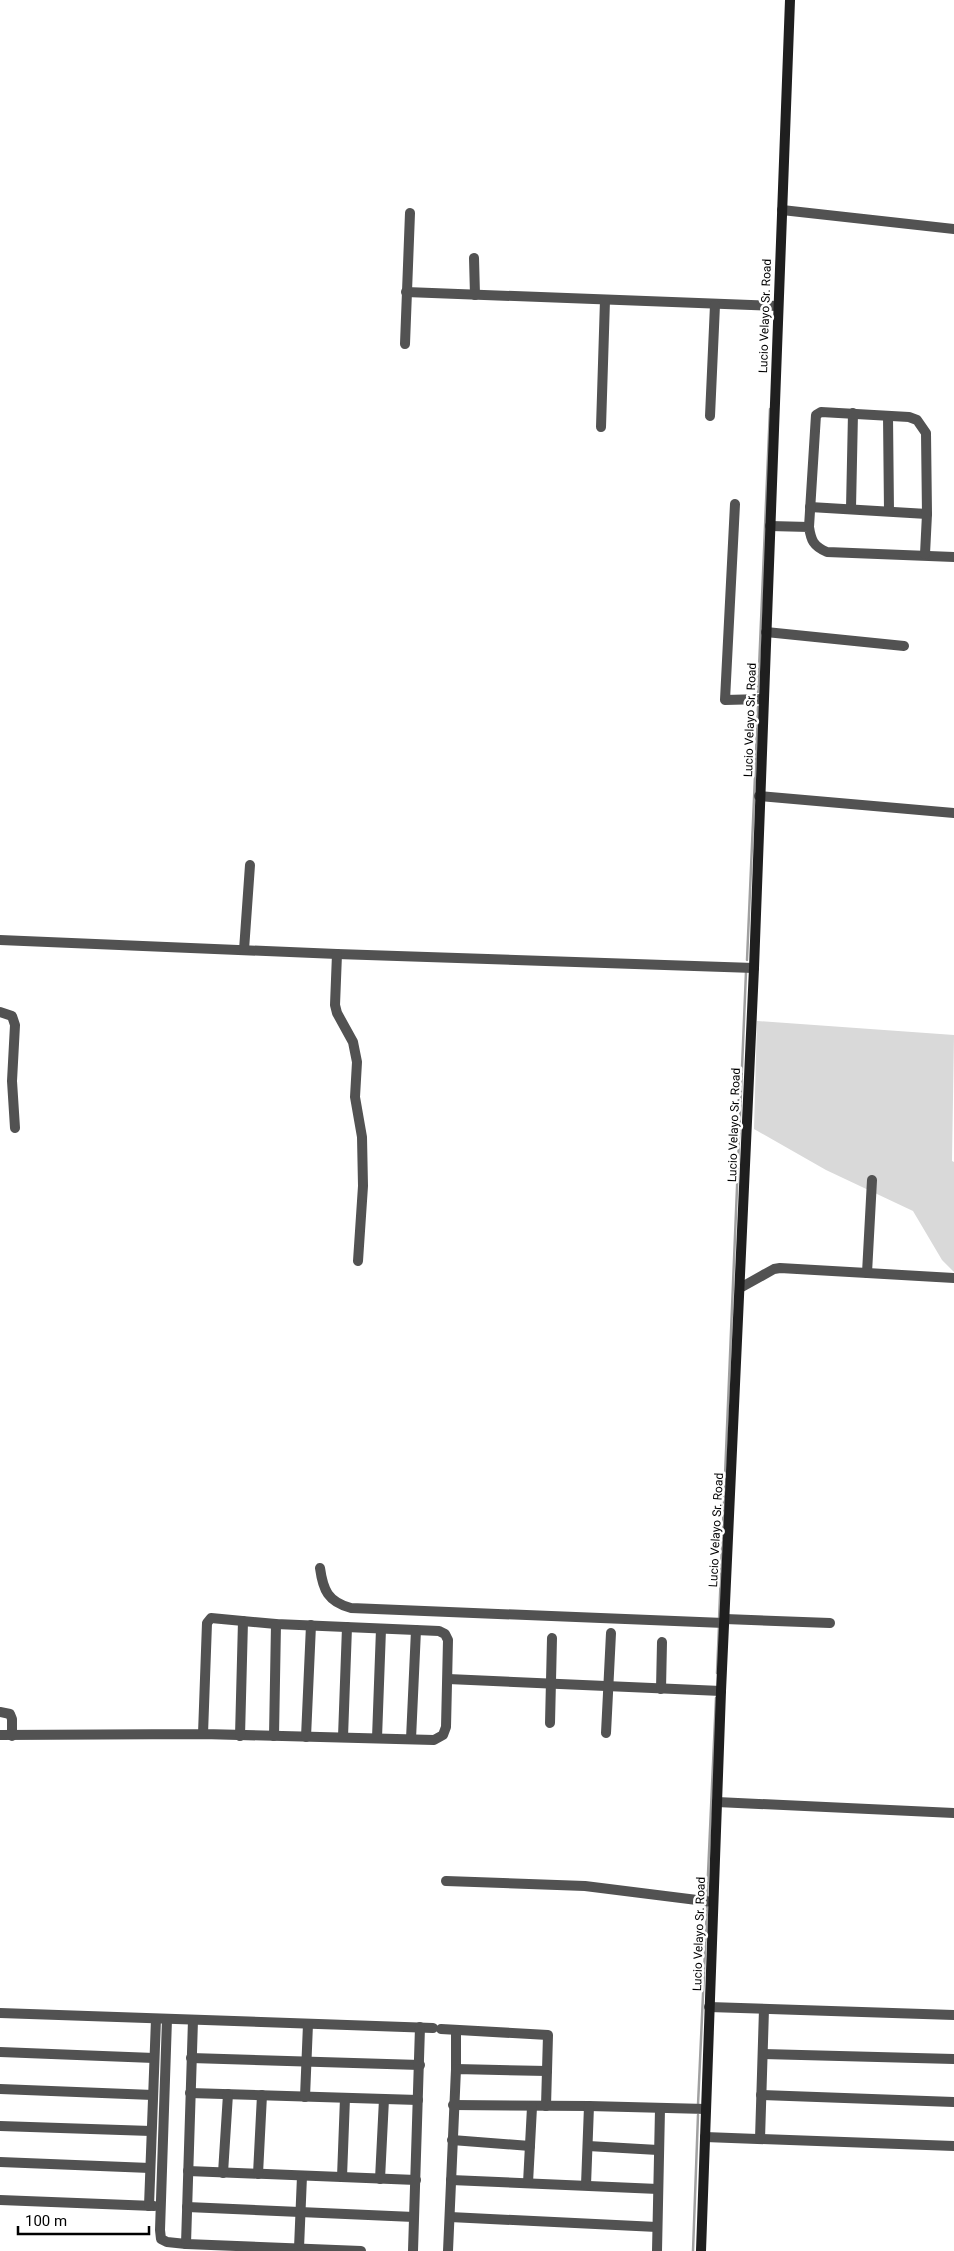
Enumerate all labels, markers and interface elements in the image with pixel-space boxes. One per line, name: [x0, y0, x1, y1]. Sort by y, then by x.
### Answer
street label: Lucio Velayo Sr. Road: [756, 259, 774, 373]
street label: Lucio Velayo Sr. Road: [741, 663, 759, 777]
street label: Lucio Velayo Sr. Road: [725, 1068, 743, 1182]
street label: Lucio Velayo Sr. Road: [706, 1472, 726, 1588]
street label: Lucio Velayo Sr. Road: [690, 1877, 708, 1991]
scale bar: [18, 2204, 149, 2236]
text: 100 m: [25, 2212, 67, 2230]

